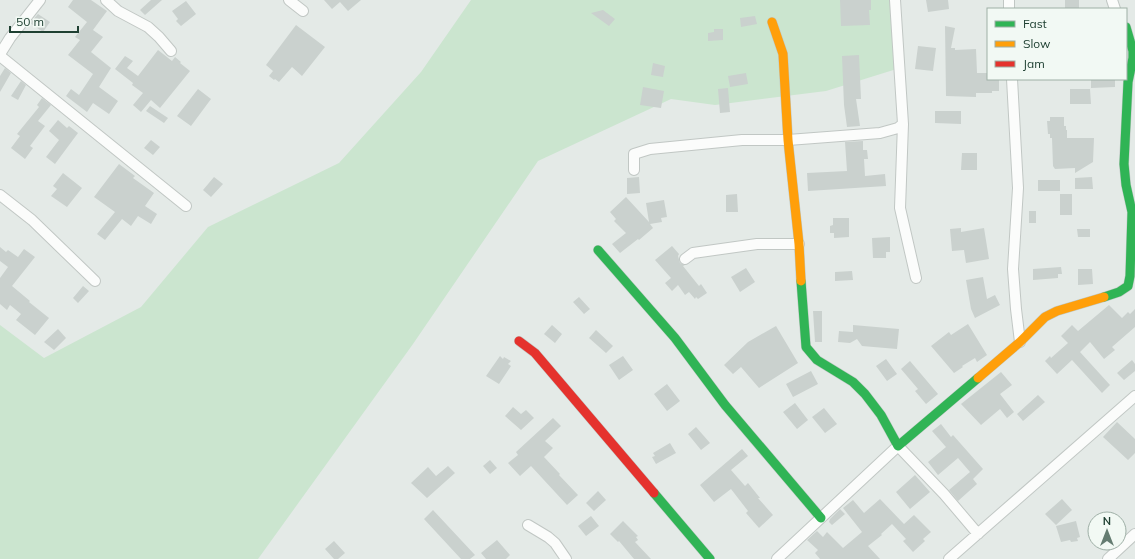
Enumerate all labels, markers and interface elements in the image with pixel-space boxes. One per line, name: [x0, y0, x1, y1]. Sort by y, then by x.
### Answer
scale bar: [10, 8, 78, 34]
legend: [987, 8, 1127, 80]
text: 50 m: [16, 14, 44, 29]
text: Fast: [1023, 16, 1047, 31]
text: Slow: [1023, 36, 1051, 51]
text: Jam: [1023, 56, 1045, 71]
north arrow: [1087, 511, 1127, 551]
text: N: [1103, 514, 1111, 528]

